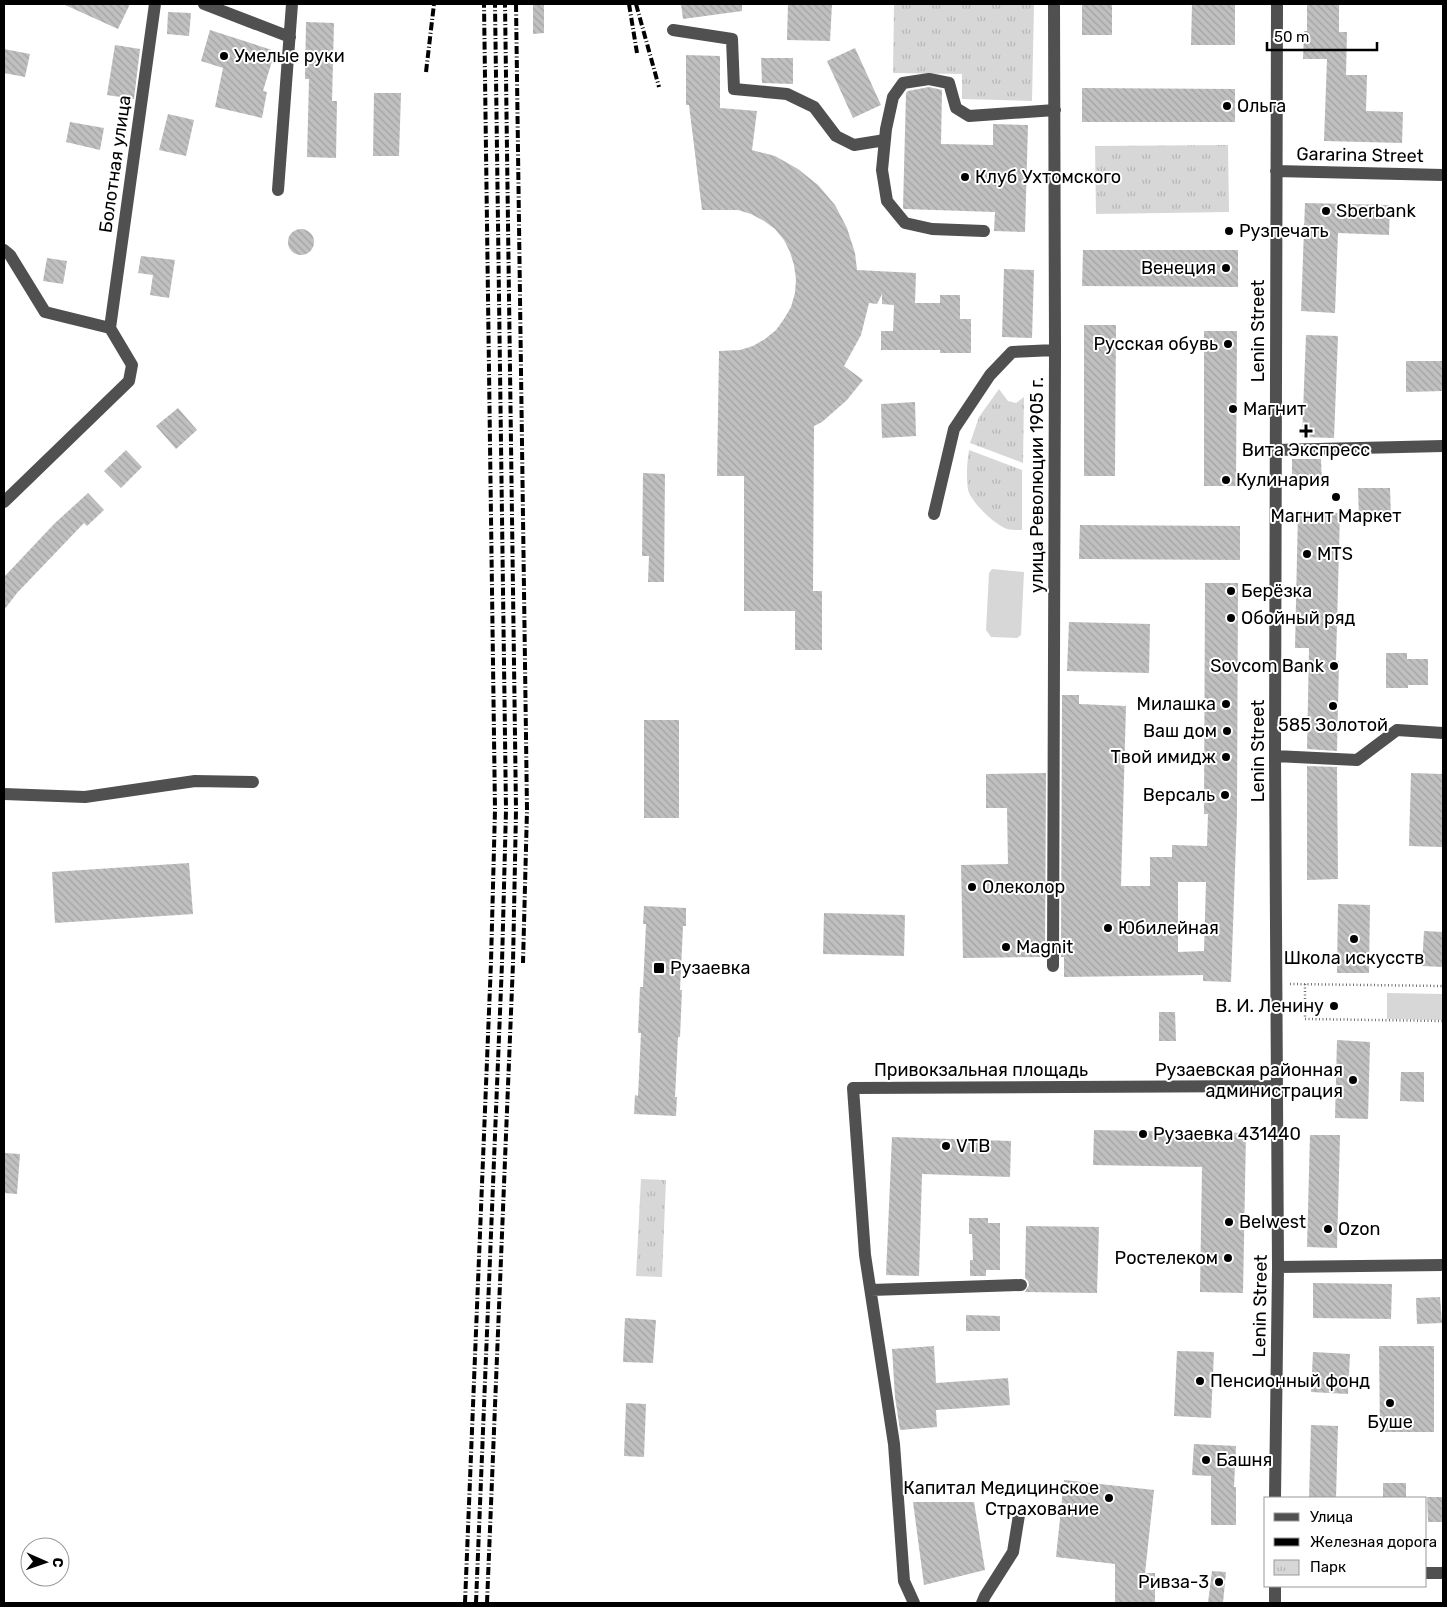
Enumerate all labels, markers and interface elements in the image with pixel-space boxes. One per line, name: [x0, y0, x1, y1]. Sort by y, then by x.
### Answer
scale bar: [1267, 20, 1377, 52]
text: 50 m: [1274, 28, 1309, 46]
place label: Умелые руки: [234, 45, 345, 67]
marker: Умелые руки: [218, 50, 230, 62]
street label: Болотная улица: [94, 94, 136, 234]
place label: Ольга: [1237, 95, 1286, 117]
marker: Ольга: [1221, 100, 1233, 112]
street label: Gararina Street: [1296, 143, 1424, 167]
place label: Клуб Ухтомского: [975, 166, 1121, 188]
marker: Клуб Ухтомского: [959, 171, 971, 183]
place label: Sberbank: [1336, 200, 1416, 222]
marker: Sberbank: [1320, 205, 1332, 217]
place label: Рузпечать: [1239, 220, 1328, 242]
marker: Рузпечать: [1223, 225, 1235, 237]
place label: Венеция: [1141, 257, 1216, 279]
marker: Венеция: [1220, 262, 1232, 274]
street label: Lenin Street: [1247, 280, 1269, 382]
place label: Русская обувь: [1093, 333, 1218, 355]
marker: Русская обувь: [1222, 338, 1234, 350]
street label: улица Революции 1905 г.: [1026, 377, 1048, 593]
place label: Магнит: [1243, 398, 1306, 420]
marker: Магнит: [1227, 403, 1239, 415]
marker: Вита Экспресс: [1300, 425, 1312, 437]
place label: Вита Экспресс: [1242, 439, 1370, 461]
place label: Кулинария: [1236, 469, 1330, 491]
marker: Кулинария: [1220, 474, 1232, 486]
marker: Магнит Маркет: [1330, 491, 1342, 503]
place label: Магнит Маркет: [1271, 505, 1401, 527]
place label: MTS: [1317, 543, 1353, 565]
marker: MTS: [1301, 548, 1313, 560]
place label: Берёзка: [1241, 580, 1312, 602]
marker: Берёзка: [1225, 585, 1237, 597]
place label: Обойный ряд: [1241, 607, 1356, 629]
marker: Обойный ряд: [1225, 612, 1237, 624]
place label: Sovcom Bank: [1210, 655, 1325, 677]
marker: Sovcom Bank: [1328, 660, 1340, 672]
place label: Милашка: [1137, 693, 1216, 715]
marker: Милашка: [1220, 698, 1232, 710]
street label: Lenin Street: [1247, 700, 1269, 802]
marker: 585 Золотой: [1327, 700, 1339, 712]
place label: 585 Золотой: [1278, 714, 1388, 736]
place label: Ваш дом: [1143, 720, 1217, 742]
marker: Ваш дом: [1221, 725, 1233, 737]
place label: Твой имидж: [1110, 746, 1216, 768]
marker: Твой имидж: [1220, 751, 1232, 763]
place label: Версаль: [1143, 784, 1215, 806]
marker: Версаль: [1219, 789, 1231, 801]
place label: Олеколор: [982, 876, 1065, 898]
marker: Олеколор: [966, 881, 978, 893]
place label: Юбилейная: [1118, 917, 1219, 939]
marker: Юбилейная: [1102, 922, 1114, 934]
marker: Школа искусств: [1348, 933, 1360, 945]
place label: Magnit: [1016, 936, 1073, 958]
marker: Magnit: [1000, 941, 1012, 953]
place label: Школа искусств: [1284, 947, 1424, 969]
place label: Рузаевка: [670, 957, 750, 979]
marker: Рузаевка: [652, 961, 666, 975]
place label: В. И. Ленину: [1215, 995, 1324, 1017]
marker: В. И. Ленину: [1328, 1000, 1340, 1012]
street label: Привокзальная площадь: [874, 1059, 1088, 1081]
place label: Рузаевская районная администрация: [1155, 1059, 1343, 1102]
marker: Рузаевская районная администрация: [1347, 1074, 1359, 1086]
place label: Рузаевка 431440: [1153, 1123, 1301, 1145]
marker: Рузаевка 431440: [1137, 1128, 1149, 1140]
place label: VTB: [956, 1135, 990, 1157]
marker: VTB: [940, 1140, 952, 1152]
place label: Belwest: [1239, 1211, 1306, 1233]
marker: Belwest: [1223, 1216, 1235, 1228]
place label: Ozon: [1338, 1218, 1380, 1240]
marker: Ozon: [1322, 1223, 1334, 1235]
place label: Ростелеком: [1115, 1247, 1218, 1269]
marker: Ростелеком: [1222, 1252, 1234, 1264]
street label: Lenin Street: [1248, 1254, 1272, 1358]
place label: Пенсионный фонд: [1210, 1370, 1370, 1392]
marker: Пенсионный фонд: [1194, 1375, 1206, 1387]
marker: Буше: [1384, 1397, 1396, 1409]
place label: Буше: [1367, 1411, 1413, 1433]
place label: Башня: [1216, 1449, 1272, 1471]
marker: Башня: [1200, 1454, 1212, 1466]
place label: Капитал Медицинское Страхование: [903, 1477, 1099, 1520]
marker: Капитал Медицинское Страхование: [1103, 1492, 1115, 1504]
legend: [1264, 1497, 1427, 1587]
text: Улица: [1310, 1508, 1353, 1526]
text: Железная дорога: [1310, 1533, 1437, 1551]
north arrow: [20, 1537, 70, 1587]
text: С: [49, 1557, 66, 1568]
text: Парк: [1310, 1558, 1346, 1576]
place label: Ривза-3: [1138, 1571, 1209, 1593]
marker: Ривза-3: [1213, 1576, 1225, 1588]

